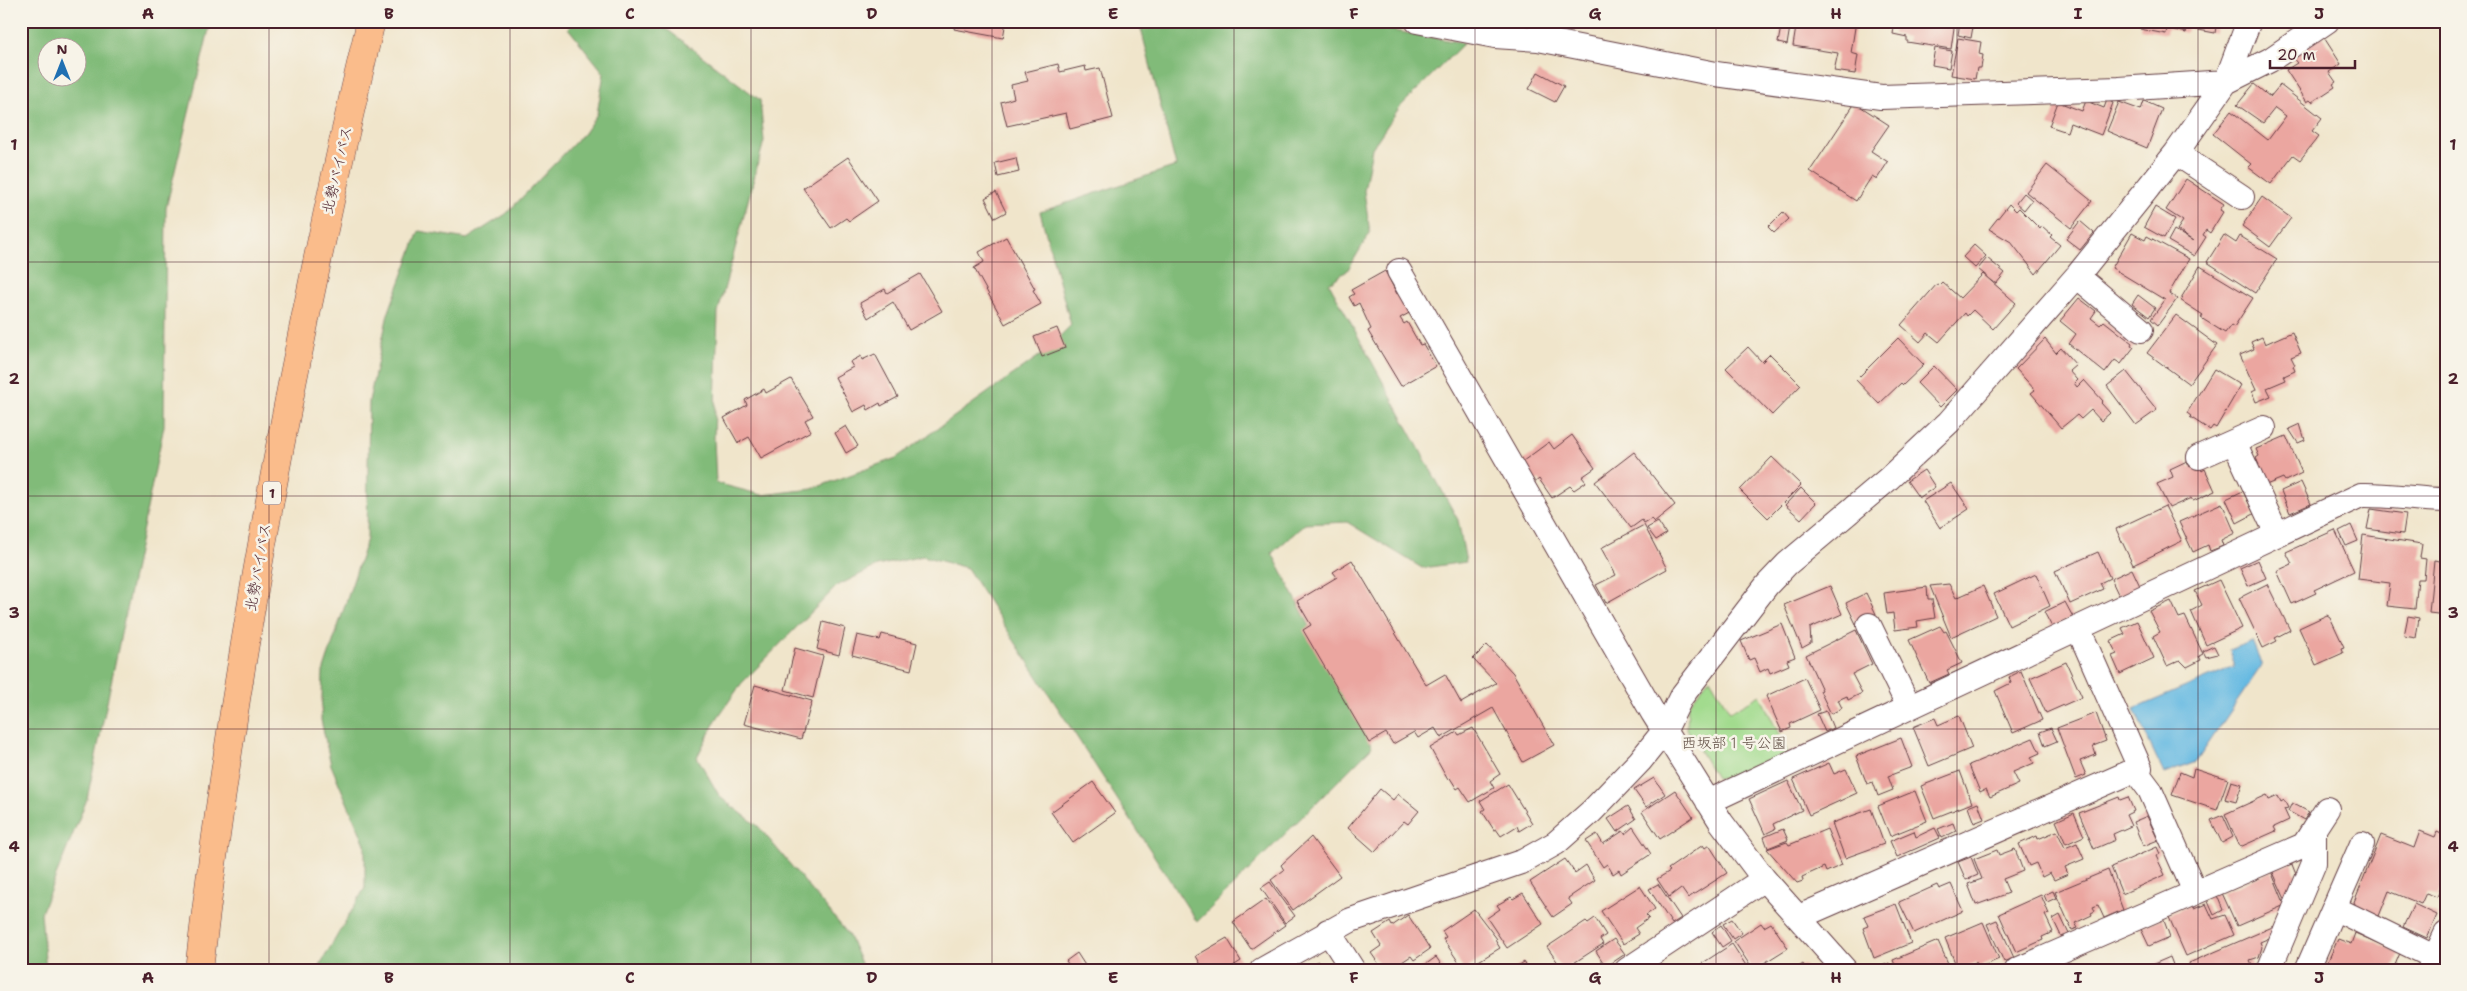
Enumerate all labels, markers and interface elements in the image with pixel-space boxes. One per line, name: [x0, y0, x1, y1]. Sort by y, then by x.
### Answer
text: A: [142, 3, 154, 24]
text: B: [384, 3, 394, 24]
text: C: [625, 3, 635, 24]
text: D: [866, 3, 878, 24]
text: E: [1108, 3, 1118, 24]
text: F: [1349, 3, 1359, 24]
text: G: [1589, 3, 1602, 24]
text: H: [1830, 3, 1842, 24]
text: I: [2074, 3, 2083, 24]
text: J: [2314, 3, 2324, 24]
north arrow: [38, 38, 88, 88]
scale bar: [2270, 38, 2354, 70]
text: N: [56, 40, 68, 58]
text: 20 m: [2277, 45, 2316, 65]
street label: 北勢バイパス: [317, 124, 357, 216]
text: 1: [10, 134, 18, 155]
text: 1: [2449, 134, 2457, 155]
text: 2: [8, 368, 20, 389]
text: 2: [2447, 368, 2459, 389]
road number: 1: [263, 482, 281, 504]
street label: 北勢バイパス: [240, 521, 276, 613]
text: 3: [8, 602, 20, 623]
text: 3: [2447, 602, 2459, 623]
park label: 西坂部１号公園: [1681, 733, 1787, 753]
text: 4: [8, 836, 20, 857]
text: 4: [2447, 836, 2459, 857]
text: A: [142, 967, 154, 988]
text: B: [384, 967, 394, 988]
text: C: [625, 967, 635, 988]
text: D: [866, 967, 878, 988]
text: E: [1108, 967, 1118, 988]
text: F: [1349, 967, 1359, 988]
text: G: [1589, 967, 1602, 988]
text: H: [1830, 967, 1842, 988]
text: I: [2074, 967, 2083, 988]
text: J: [2314, 967, 2324, 988]

